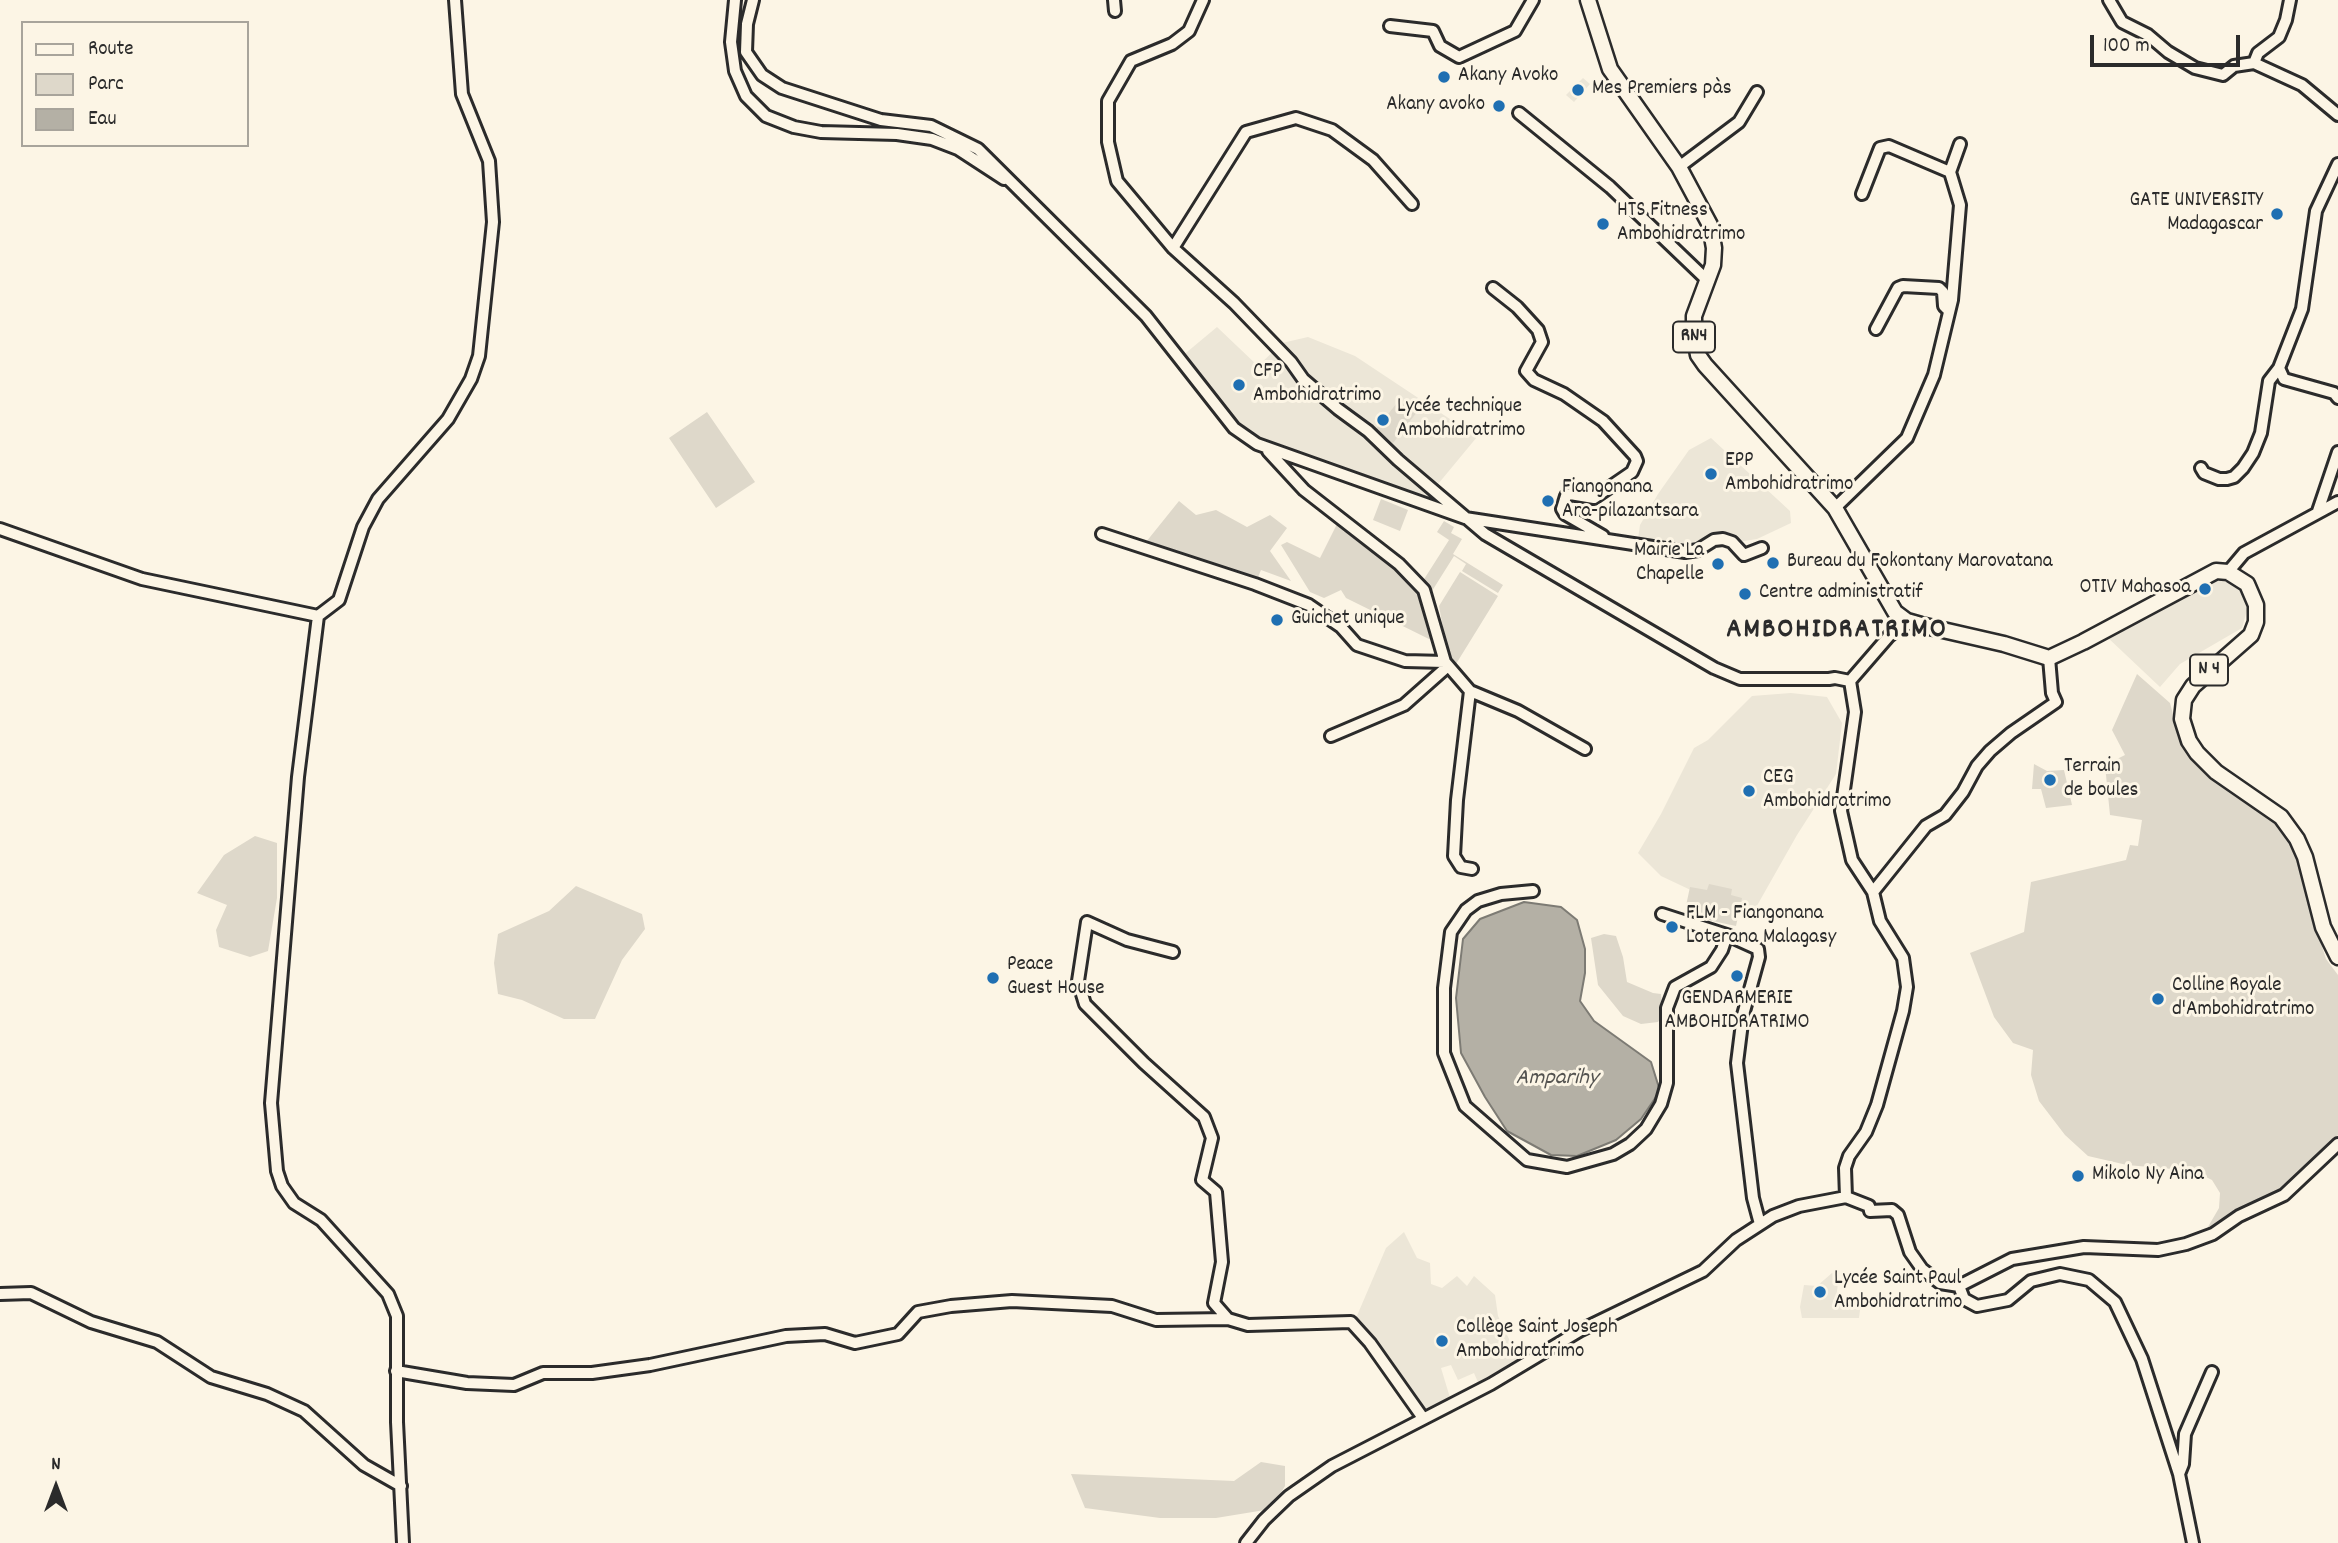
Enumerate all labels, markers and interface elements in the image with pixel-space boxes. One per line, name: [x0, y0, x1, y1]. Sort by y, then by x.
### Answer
legend: [21, 21, 248, 147]
scale bar: [2093, 21, 2244, 65]
text: 100 m: [2103, 32, 2150, 62]
text: Route: [88, 35, 134, 65]
place label: Akany Avoko: [1458, 64, 1558, 90]
marker: Akany Avoko: [1436, 69, 1452, 85]
text: Parc: [88, 70, 124, 100]
place label: Mes Premiers pàs: [1592, 77, 1732, 103]
marker: Mes Premiers pàs: [1570, 82, 1586, 98]
place label: Akany avoko: [1386, 93, 1485, 119]
marker: Akany avoko: [1491, 98, 1507, 114]
text: Eau: [88, 105, 116, 135]
place label: GATE UNIVERSITY Madagascar: [2129, 189, 2263, 239]
place label: HTS Fitness Ambohidratrimo: [1617, 199, 1745, 249]
marker: GATE UNIVERSITY Madagascar: [2269, 206, 2285, 222]
marker: HTS Fitness Ambohidratrimo: [1595, 216, 1611, 232]
road number: RN4: [1673, 322, 1715, 352]
place label: CFP Ambohidratrimo: [1253, 360, 1381, 410]
marker: CFP Ambohidratrimo: [1231, 377, 1247, 393]
place label: Lycée technique Ambohidratrimo: [1397, 395, 1525, 445]
marker: Lycée technique Ambohidratrimo: [1375, 412, 1391, 428]
place label: EPP Ambohidratrimo: [1725, 449, 1853, 499]
marker: EPP Ambohidratrimo: [1703, 466, 1719, 482]
place label: Fiangonana Ara-pilazantsara: [1562, 476, 1698, 526]
marker: Fiangonana Ara-pilazantsara: [1540, 493, 1556, 509]
place label: Mairie La Chapelle: [1634, 539, 1704, 589]
place label: Bureau du Fokontany Marovatana: [1787, 550, 2052, 576]
marker: Bureau du Fokontany Marovatana: [1765, 555, 1781, 571]
marker: Mairie La Chapelle: [1710, 556, 1726, 572]
place label: OTIV Mahasoa: [2079, 576, 2191, 602]
place label: Centre administratif: [1759, 581, 1923, 607]
marker: OTIV Mahasoa: [2197, 581, 2213, 597]
marker: Centre administratif: [1737, 586, 1753, 602]
place label: Guichet unique: [1291, 607, 1405, 633]
marker: Guichet unique: [1269, 612, 1285, 628]
district label: AMBOHIDRATRIMO: [1728, 615, 1946, 649]
road number: N 4: [2190, 654, 2228, 685]
place label: Terrain de boules: [2064, 755, 2138, 805]
place label: CEG Ambohidratrimo: [1763, 766, 1891, 816]
marker: Terrain de boules: [2042, 772, 2058, 788]
marker: CEG Ambohidratrimo: [1741, 783, 1757, 799]
place label: FLM - Fiangonana Loterana Malagasy: [1686, 902, 1836, 952]
marker: FLM - Fiangonana Loterana Malagasy: [1664, 919, 1680, 935]
place label: Peace Guest House: [1007, 953, 1105, 1003]
marker: GENDARMERIE AMBOHIDRATRIMO: [1729, 968, 1745, 984]
marker: Peace Guest House: [985, 970, 1001, 986]
place label: Colline Royale d'Ambohidratrimo: [2172, 974, 2314, 1024]
place label: GENDARMERIE AMBOHIDRATRIMO: [1664, 987, 1810, 1037]
marker: Colline Royale d'Ambohidratrimo: [2150, 991, 2166, 1007]
water label: Amparihy: [1516, 1066, 1598, 1094]
place label: Mikolo Ny Aina: [2092, 1163, 2204, 1189]
marker: Mikolo Ny Aina: [2070, 1168, 2086, 1184]
place label: Lycée Saint Paul Ambohidratrimo: [1834, 1267, 1962, 1317]
marker: Lycée Saint Paul Ambohidratrimo: [1812, 1284, 1828, 1300]
place label: Collège Saint Joseph Ambohidratrimo: [1456, 1316, 1618, 1366]
marker: Collège Saint Joseph Ambohidratrimo: [1434, 1333, 1450, 1349]
north arrow: [21, 1452, 91, 1522]
text: N: [51, 1452, 61, 1479]

